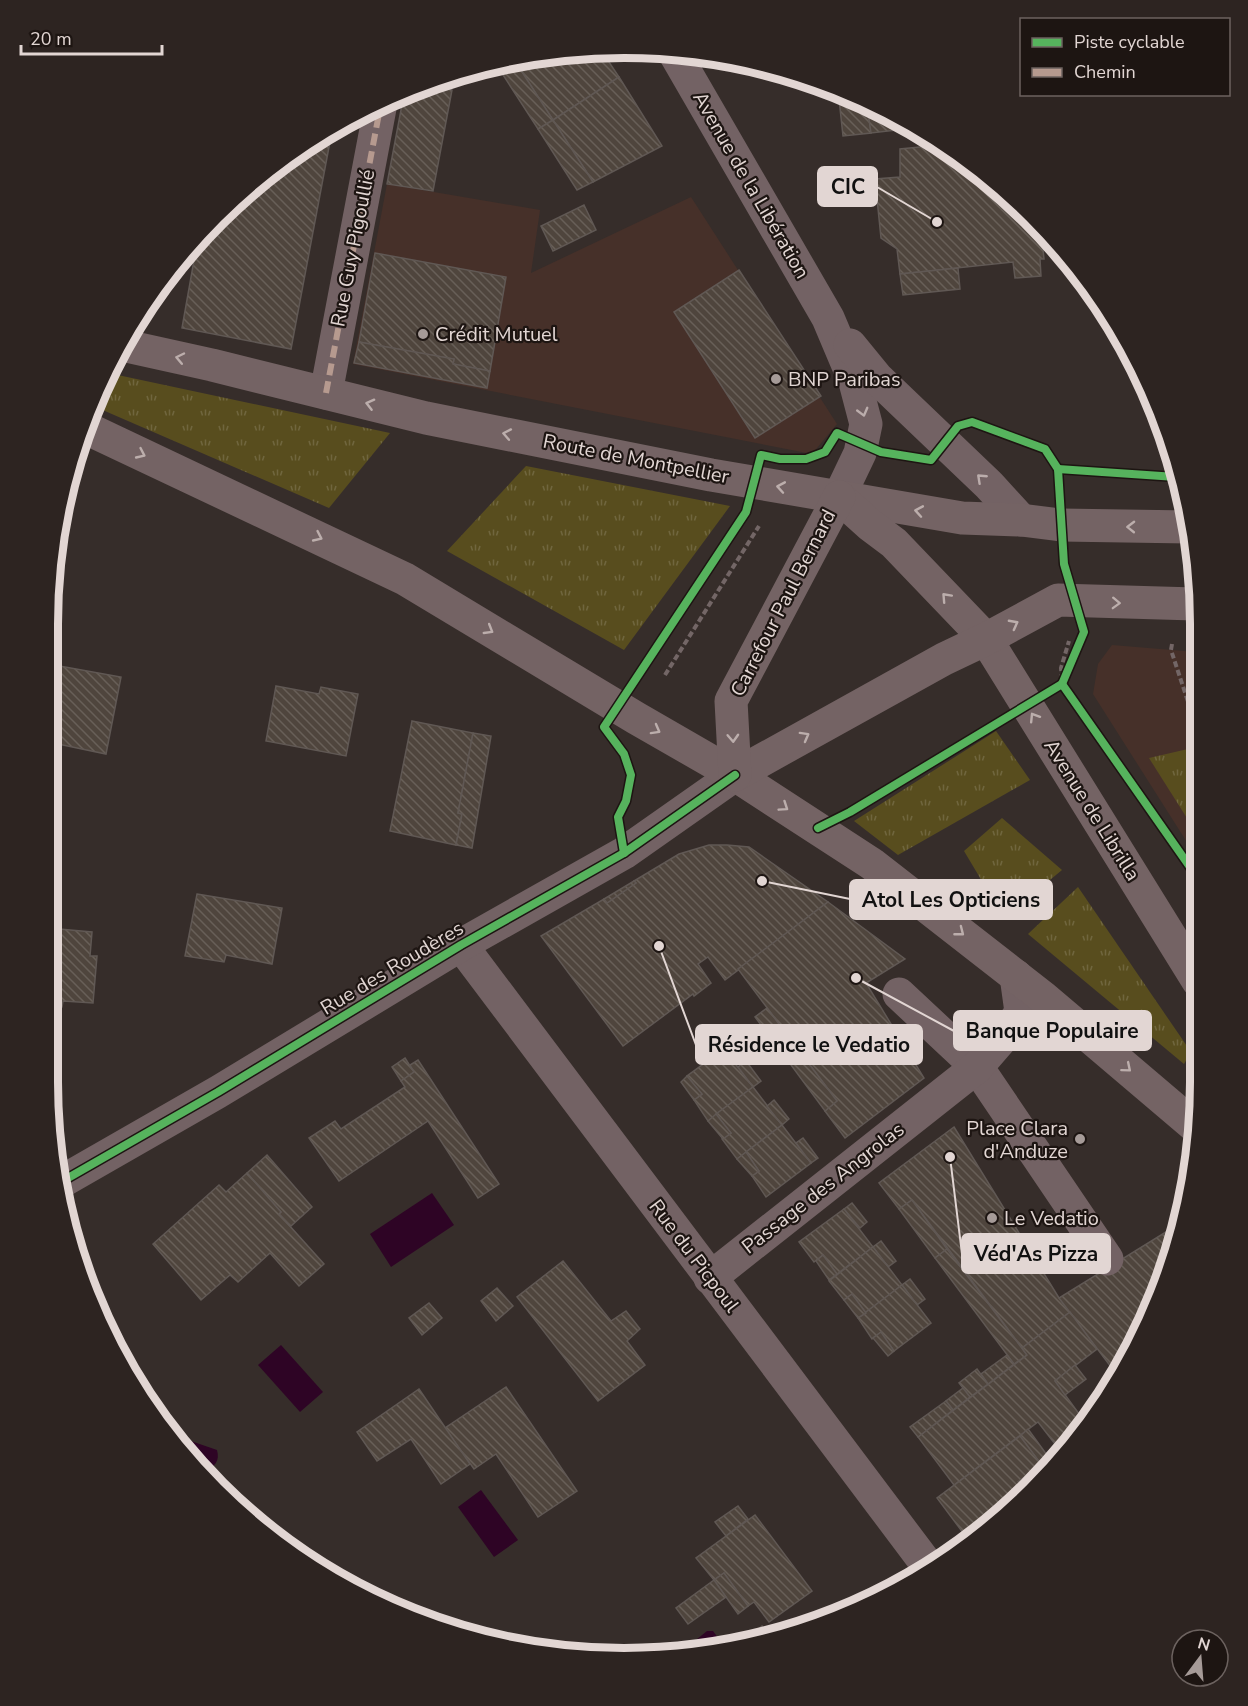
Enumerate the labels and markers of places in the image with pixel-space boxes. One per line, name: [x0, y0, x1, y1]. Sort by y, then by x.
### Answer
callout: CIC: [818, 167, 877, 206]
place label: Crédit Mutuel: [435, 321, 558, 348]
marker: Crédit Mutuel: [416, 327, 430, 341]
place label: BNP Paribas: [788, 366, 901, 393]
marker: BNP Paribas: [769, 372, 783, 386]
callout: Atol Les Opticiens: [850, 880, 1052, 919]
callout: Banque Populaire: [954, 1011, 1151, 1050]
callout: Résidence le Vedatio: [696, 1025, 922, 1064]
place label: Place Clara d'Anduze: [966, 1115, 1068, 1165]
marker: Place Clara d'Anduze: [1073, 1132, 1087, 1146]
place label: Le Vedatio: [1004, 1205, 1099, 1232]
marker: Le Vedatio: [985, 1211, 999, 1225]
callout: Véd'As Pizza: [962, 1234, 1110, 1273]

